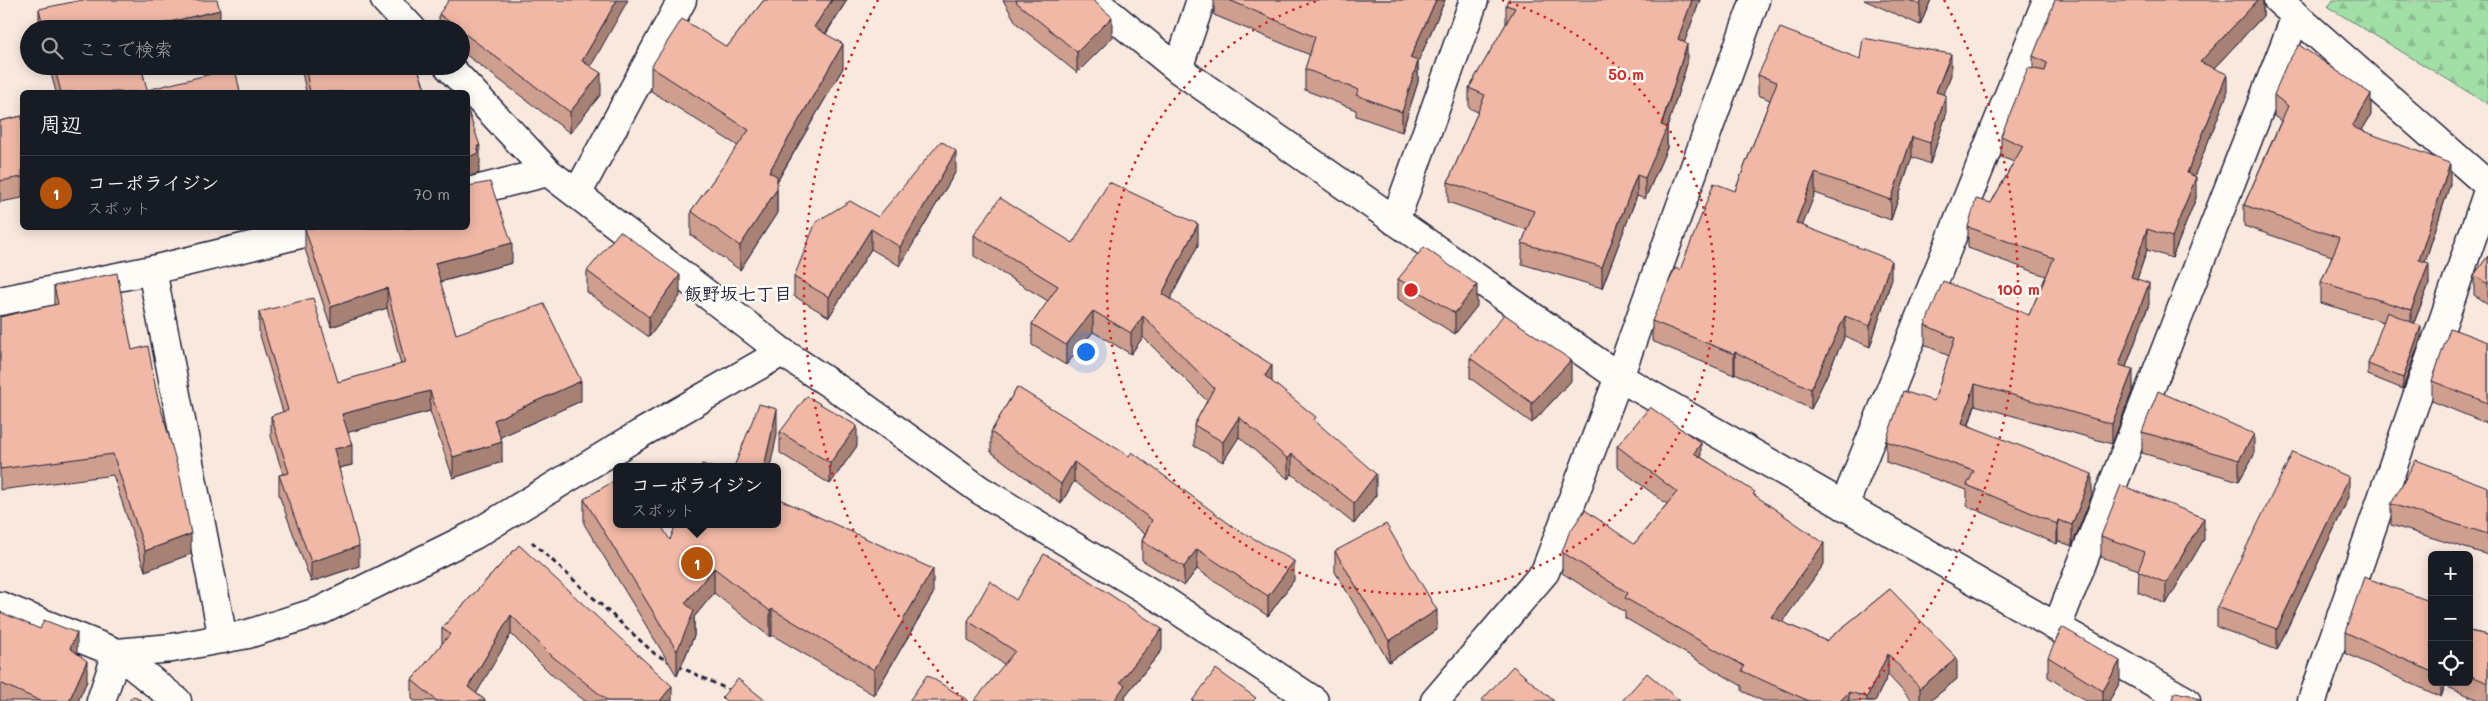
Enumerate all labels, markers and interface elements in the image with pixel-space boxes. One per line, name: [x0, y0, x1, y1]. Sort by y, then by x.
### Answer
search box: [20, 20, 470, 75]
icon: search: [38, 34, 66, 62]
text: ここで検索: [78, 36, 173, 61]
text: 50 m: [1608, 64, 1644, 84]
text: 周辺: [40, 110, 82, 137]
text: コーポライジン: [87, 170, 219, 195]
text: 1: [52, 183, 60, 204]
text: 70 m: [413, 183, 450, 204]
text: スポット: [87, 197, 151, 218]
text: 100 m: [1996, 279, 2040, 299]
district label: 飯野坂七丁目: [684, 281, 792, 305]
centre of rings: [1402, 281, 1420, 299]
your location: [1073, 339, 1099, 365]
popup: [613, 463, 781, 528]
text: コーポライジン: [631, 472, 763, 497]
text: スポット: [631, 499, 695, 520]
pin: 1: [681, 544, 713, 582]
map controls: [2428, 551, 2473, 686]
button: +: [2428, 551, 2473, 596]
button: −: [2428, 596, 2473, 641]
button: locate: [2428, 641, 2473, 686]

